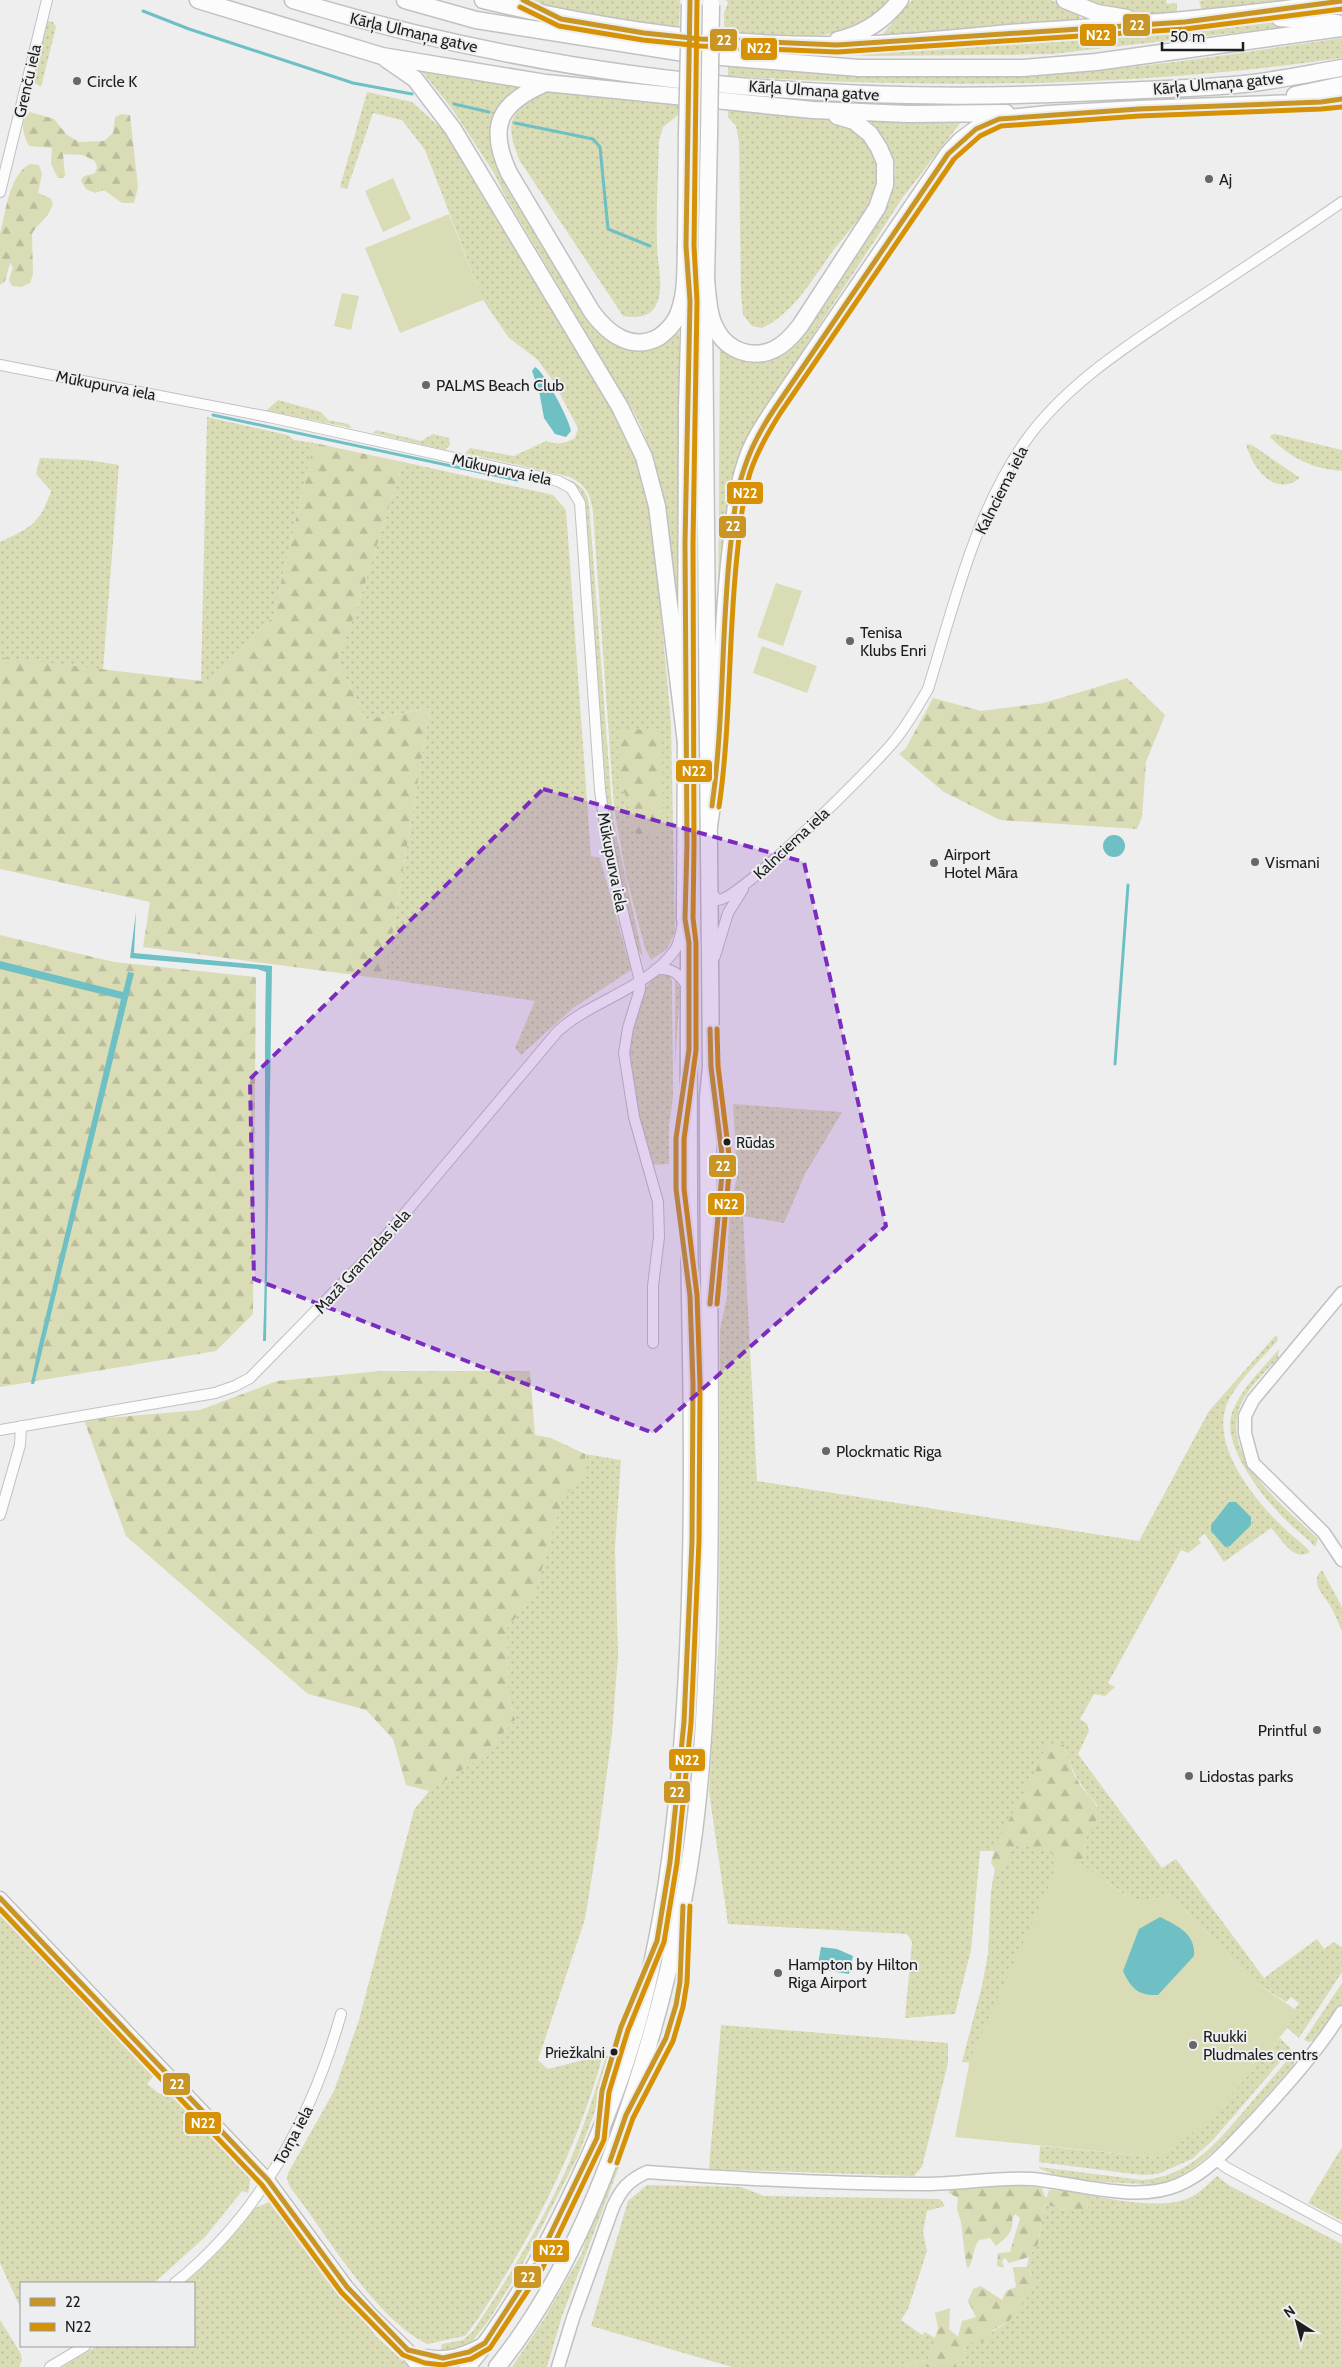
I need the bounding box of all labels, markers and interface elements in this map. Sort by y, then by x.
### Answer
street label: Kārļa Ulmaņa gatve [348,9,480,57]
line badge: 22 [1122,13,1151,37]
text: 22 [1130,16,1144,34]
scale bar [1162,20,1243,52]
line badge: N22 [1079,23,1117,47]
text: N22 [1086,26,1110,44]
line badge: 22 [709,28,738,52]
text: 50 m [1170,28,1205,46]
text: 22 [717,31,731,49]
line badge: N22 [740,37,778,61]
text: N22 [747,39,771,57]
street label: Grenču iela [10,42,45,120]
street label: Kārļa Ulmaņa gatve [1152,68,1284,100]
place label: Circle K [87,72,137,91]
marker: Circle K [71,75,83,87]
street label: Kārļa Ulmaņa gatve [748,76,880,106]
place label: Aj [1219,170,1232,189]
marker: Aj [1203,173,1215,185]
street label: Mūkupurva iela [54,366,158,405]
place label: PALMS Beach Club [436,376,564,395]
marker: PALMS Beach Club [420,379,432,391]
street label: Kalnciema iela [971,443,1032,538]
street label: Mūkupurva iela [450,450,554,489]
line badge: N22 [726,481,764,505]
text: N22 [733,484,757,502]
line badge: 22 [718,515,747,539]
text: 22 [726,517,740,535]
place label: Tenisa Klubs Enri [860,623,926,660]
marker: Tenisa Klubs Enri [844,635,856,647]
line badge: N22 [675,759,713,783]
text: N22 [682,762,706,780]
street label: Kalnciema iela [750,803,833,883]
street label: Mūkupurva iela [594,811,632,914]
place label: Airport Hotel Māra [944,845,1018,882]
place label: Vismani [1265,853,1320,872]
marker: Vismani [1249,856,1261,868]
marker: Airport Hotel Māra [928,857,940,869]
place label: Rūdas [736,1134,775,1152]
marker: Rūdas [722,1137,732,1147]
line badge: 22 [708,1154,737,1178]
text: 22 [716,1157,730,1175]
line badge: N22 [707,1192,745,1216]
text: N22 [714,1195,738,1213]
street label: Mazā Gramzdas iela [311,1205,414,1317]
place label: Plockmatic Riga [836,1442,942,1461]
marker: Plockmatic Riga [820,1445,832,1457]
place label: Printful [1258,1721,1307,1740]
marker: Printful [1311,1724,1323,1736]
line badge: N22 [668,1748,706,1772]
text: N22 [675,1751,699,1769]
place label: Lidostas parks [1199,1767,1294,1786]
marker: Lidostas parks [1183,1770,1195,1782]
line badge: 22 [663,1780,691,1804]
text: 22 [670,1783,684,1801]
place label: Hampton by Hilton Riga Airport [788,1955,918,1992]
marker: Hampton by Hilton Riga Airport [772,1967,784,1979]
place label: Ruukki Pludmales centrs [1203,2027,1319,2064]
marker: Ruukki Pludmales centrs [1187,2039,1199,2051]
place label: Priežkalni [545,2044,605,2062]
marker: Priežkalni [609,2047,619,2057]
line badge: 22 [162,2072,191,2096]
text: 22 [170,2075,184,2093]
street label: Torņa iela [270,2102,318,2169]
line badge: N22 [184,2111,222,2135]
text: N22 [191,2114,215,2132]
line badge: N22 [532,2239,570,2263]
text: N22 [539,2241,563,2259]
line badge: 22 [513,2265,542,2289]
text: 22 [521,2268,535,2286]
legend [20,2282,195,2347]
text: 22 [65,2293,81,2311]
north arrow [1272,2297,1322,2347]
text: N [1280,2301,1299,2322]
text: N22 [65,2318,91,2336]

